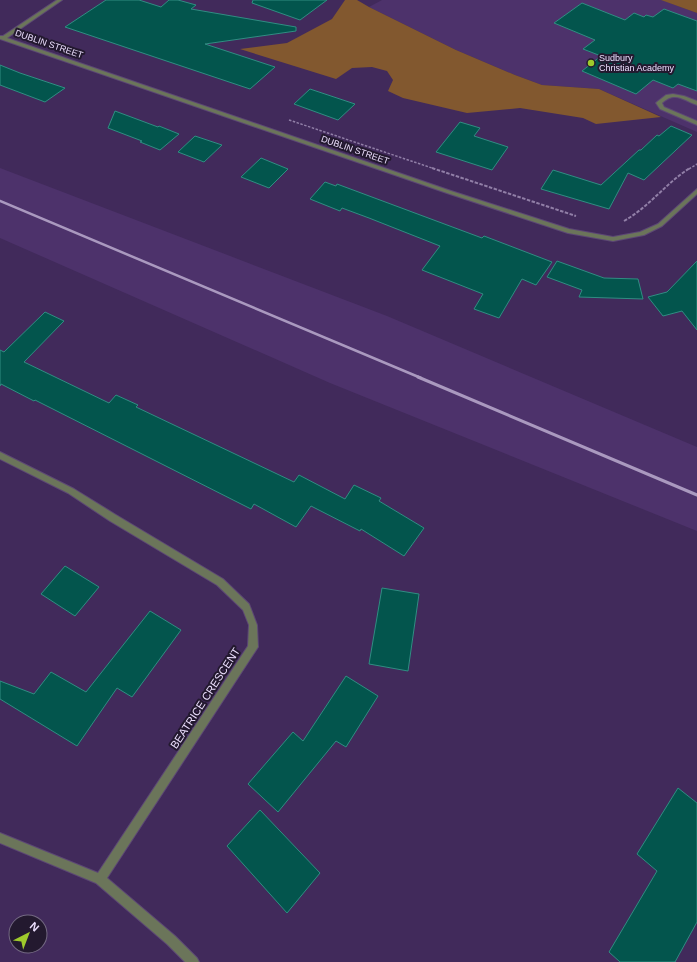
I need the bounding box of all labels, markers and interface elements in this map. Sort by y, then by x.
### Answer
street label: DUBLIN STREET [14,28,85,60]
place label: Sudbury Christian Academy [599,53,675,73]
marker: Sudbury Christian Academy [586,58,596,68]
street label: DUBLIN STREET [320,134,391,166]
street label: BEATRICE CRESCENT [168,645,242,751]
north arrow [8,914,48,954]
text: N [28,919,42,934]

